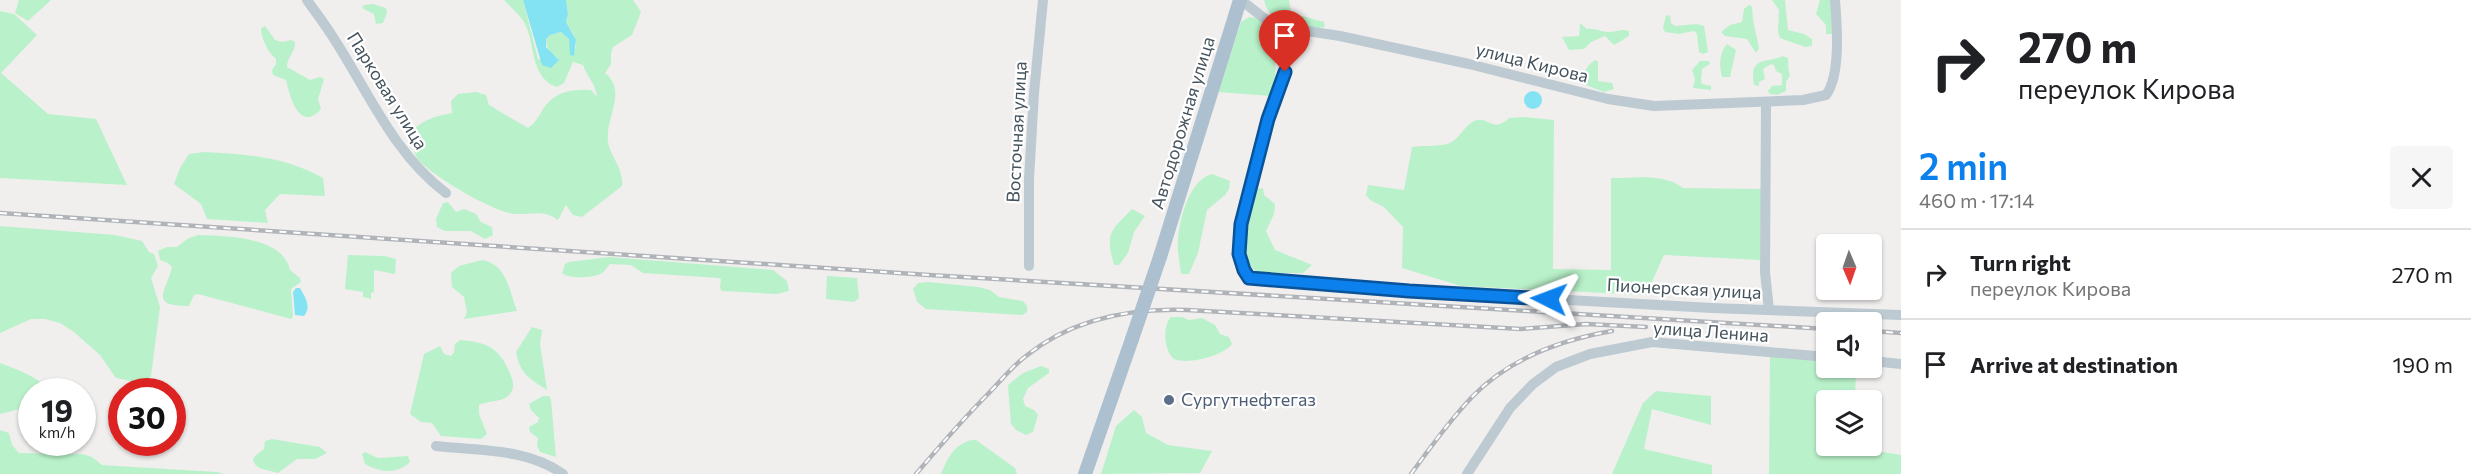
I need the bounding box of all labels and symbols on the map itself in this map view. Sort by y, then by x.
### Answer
pin [1259,10,1310,72]
street label: Парковая улица [343,28,433,153]
street label: Автодорожная улица [1145,34,1219,212]
street label: улица Кирова [1474,37,1591,87]
street label: Восточная улица [1001,61,1031,203]
north arrow [1816,234,1882,300]
position arrow [1517,267,1581,331]
street label: Пионерская улица [1606,273,1762,303]
street label: улица Ленина [1653,316,1770,346]
speed limit sign: 30 [108,378,186,456]
place label: Сургутнефтегаз [1181,388,1316,410]
marker: Сургутнефтегаз [1162,393,1176,407]

